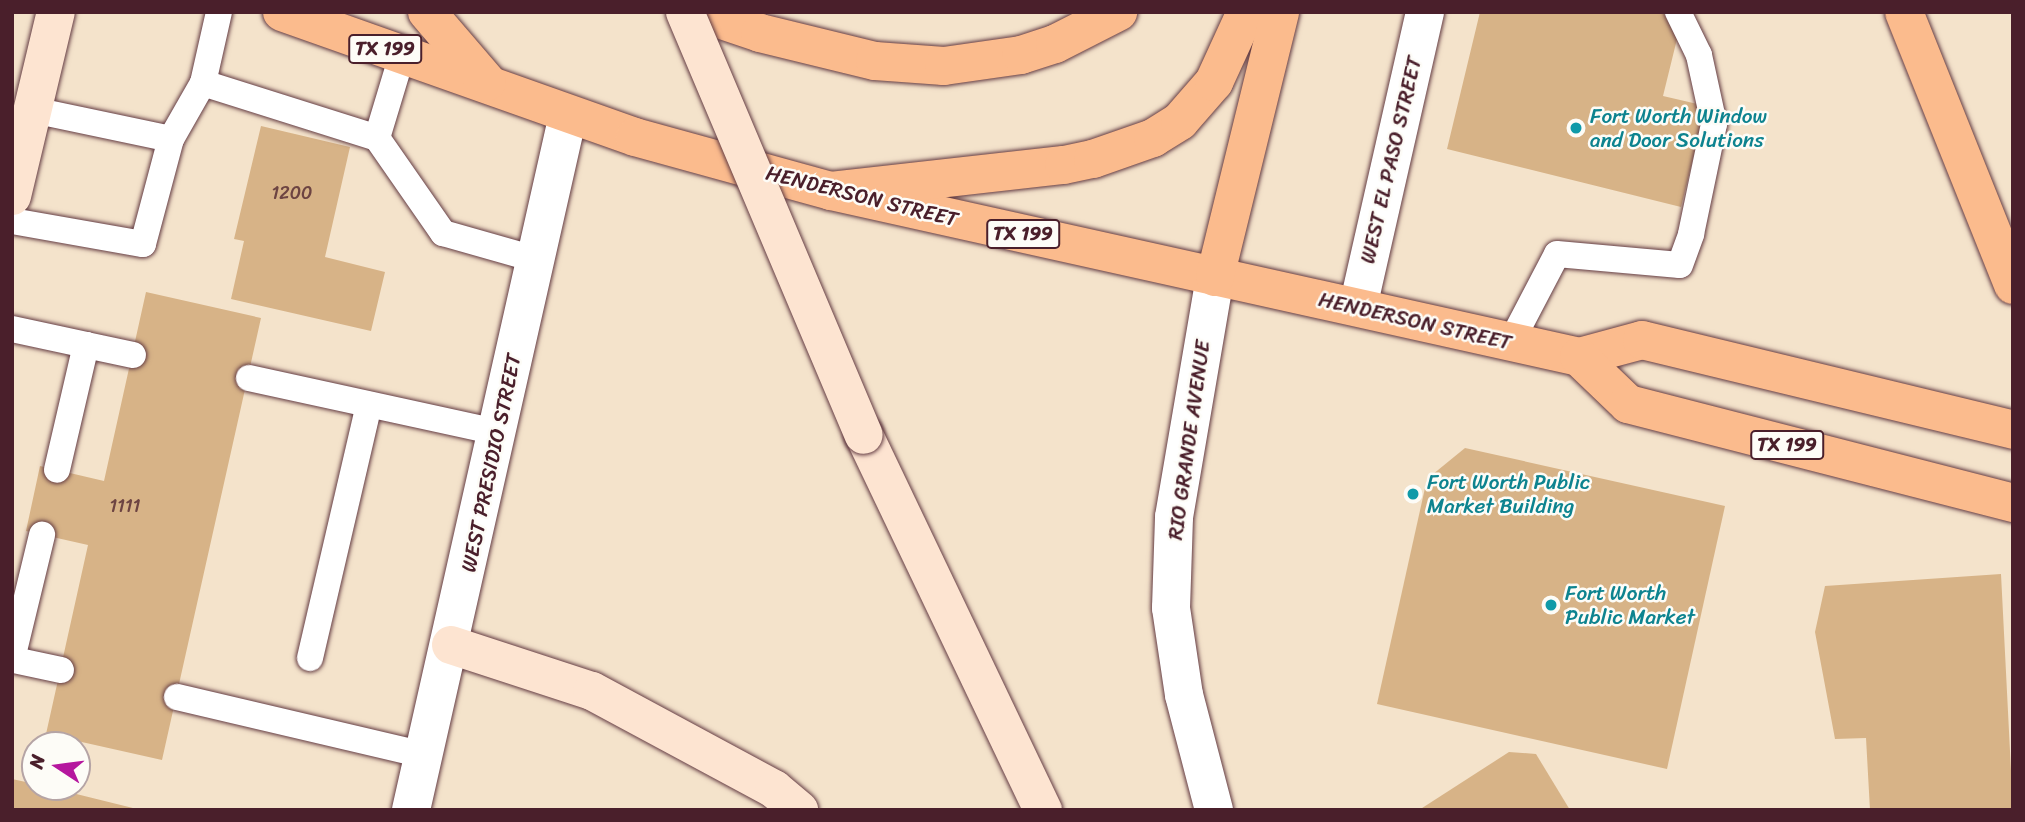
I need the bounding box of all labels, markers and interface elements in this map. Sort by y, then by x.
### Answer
road number: TX 199 [346,34,424,64]
street label: WEST EL PASO STREET [1355,54,1427,266]
place label: Fort Worth Window and Door Solutions [1590,103,1766,153]
marker: Fort Worth Window and Door Solutions [1568,120,1584,136]
street label: HENDERSON STREET [763,160,961,232]
house number: 1200 [272,182,312,204]
road number: TX 199 [984,218,1062,250]
street label: HENDERSON STREET [1316,287,1514,355]
street label: RIO GRANDE AVENUE [1162,338,1216,542]
street label: WEST PRESIDIO STREET [456,352,526,574]
road number: TX 199 [1748,430,1826,460]
place label: Fort Worth Public Market Building [1427,469,1591,519]
marker: Fort Worth Public Market Building [1405,486,1421,502]
house number: 1111 [110,495,140,517]
place label: Fort Worth Public Market [1565,580,1695,630]
marker: Fort Worth Public Market [1543,597,1559,613]
north arrow [21,731,91,801]
text: N [19,751,55,772]

